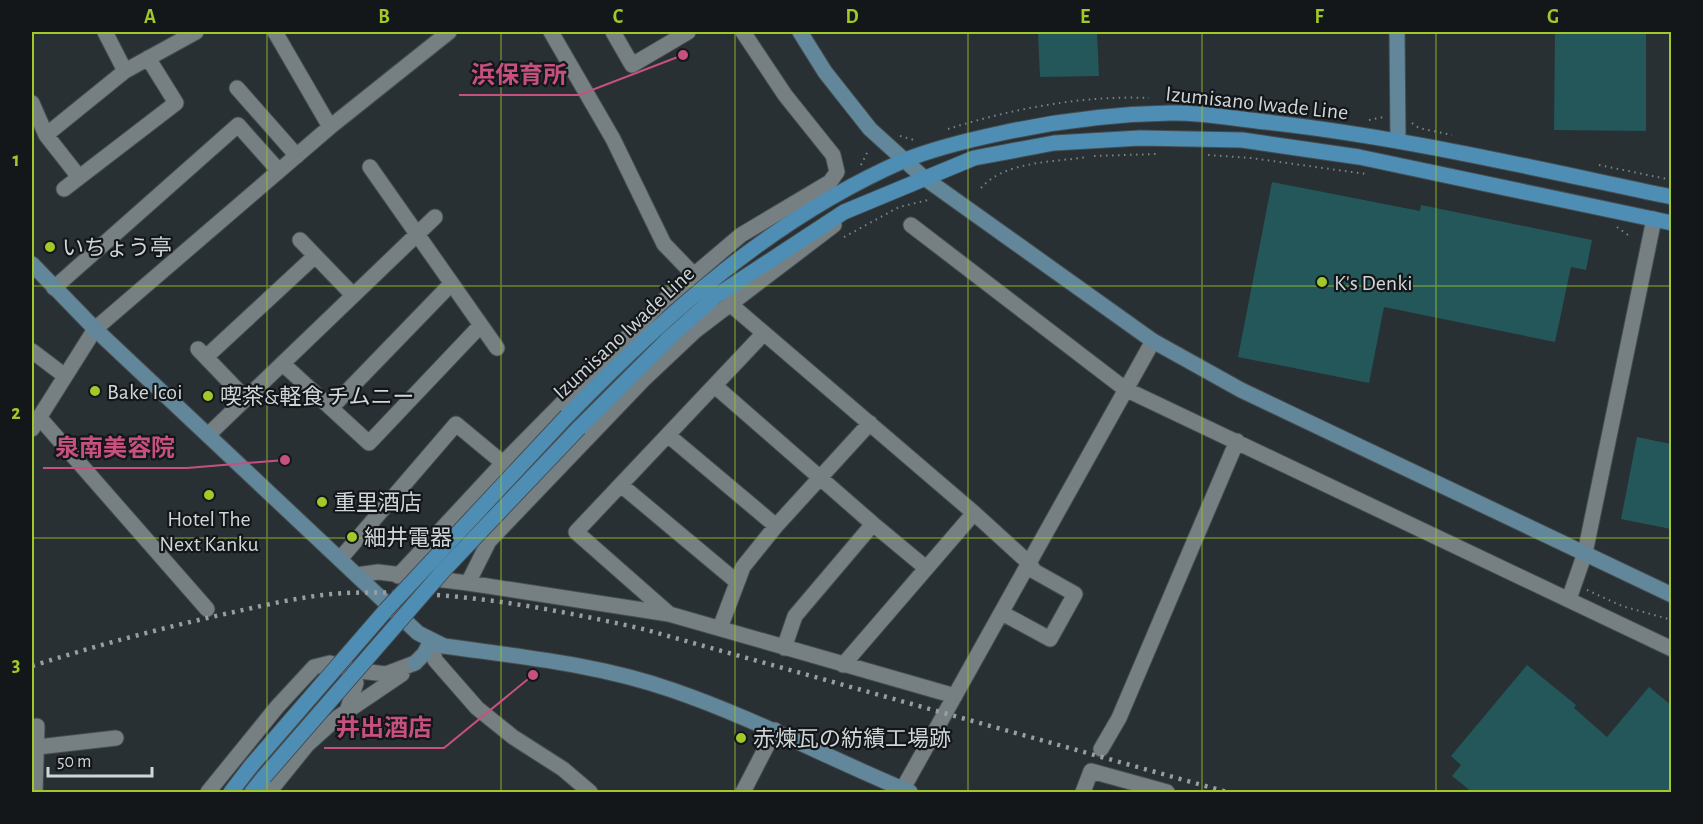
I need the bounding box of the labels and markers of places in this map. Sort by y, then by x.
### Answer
callout: 浜保育所 [459,53,579,95]
place label: いちょう亭 [62,236,172,259]
marker: いちょう亭 [43,240,57,254]
place label: K's Denki [1334,272,1413,294]
marker: K's Denki [1315,275,1329,289]
place label: Bake Icoi [107,381,182,403]
marker: Bake Icoi [88,384,102,398]
place label: 喫茶&軽食 チムニー [220,385,414,408]
marker: 喫茶&軽食 チムニー [201,389,215,403]
callout: 泉南美容院 [43,426,187,468]
marker: Hotel The Next Kanku [202,488,216,502]
place label: 重里酒店 [334,491,422,514]
marker: 重里酒店 [315,495,329,509]
place label: Hotel The Next Kanku [159,508,259,555]
place label: 細井電器 [364,526,452,549]
marker: 細井電器 [345,530,359,544]
callout: 井出酒店 [324,706,444,748]
place label: 赤煉瓦の紡績工場跡 [753,727,951,750]
marker: 赤煉瓦の紡績工場跡 [734,731,748,745]

